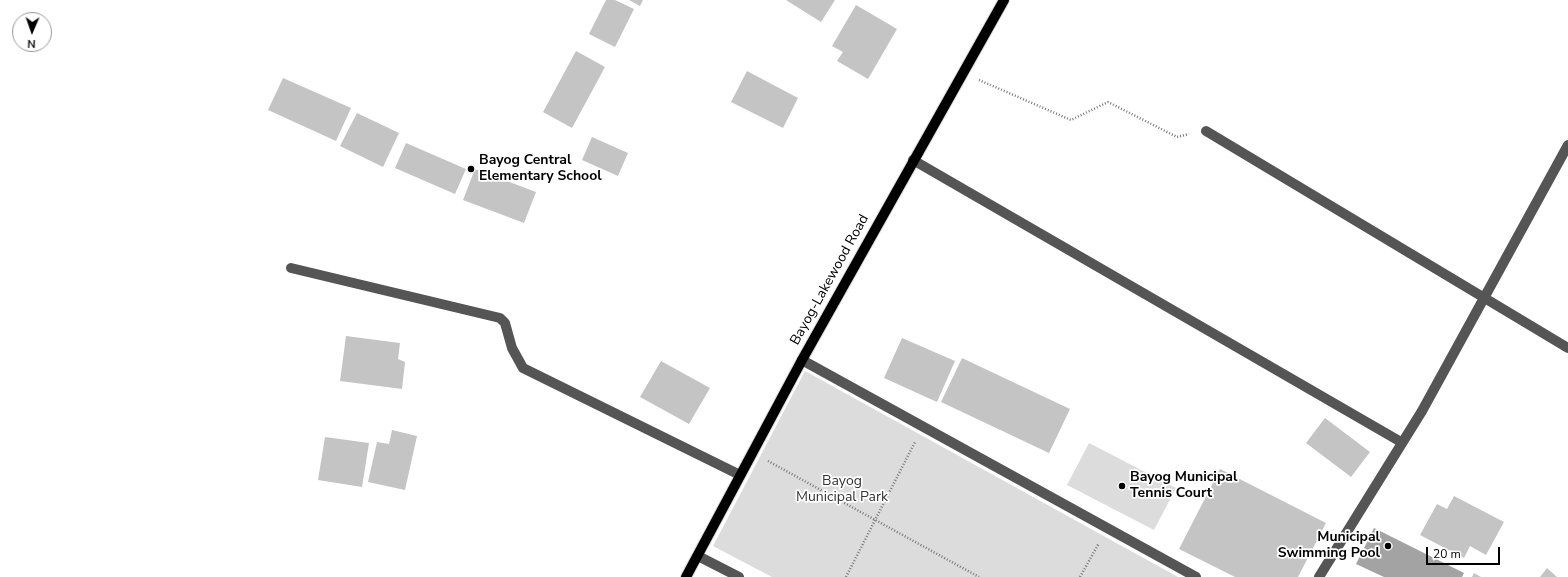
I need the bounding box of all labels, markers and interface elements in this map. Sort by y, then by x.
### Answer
north arrow [12,12,52,52]
text: N [27,36,36,51]
place label: Bayog Central Elementary School [479,153,602,186]
marker: Bayog Central Elementary School [466,164,476,174]
street label: Bayog-Lakewood Road [787,212,873,348]
place label: Bayog Municipal Tennis Court [1130,470,1237,502]
park label: Bayog Municipal Park [796,474,888,506]
marker: Bayog Municipal Tennis Court [1117,481,1127,491]
place label: Municipal Swimming Pool [1278,530,1380,562]
scale bar [1428,539,1502,565]
marker: Municipal Swimming Pool [1383,541,1393,551]
text: 20 m [1433,546,1461,562]

